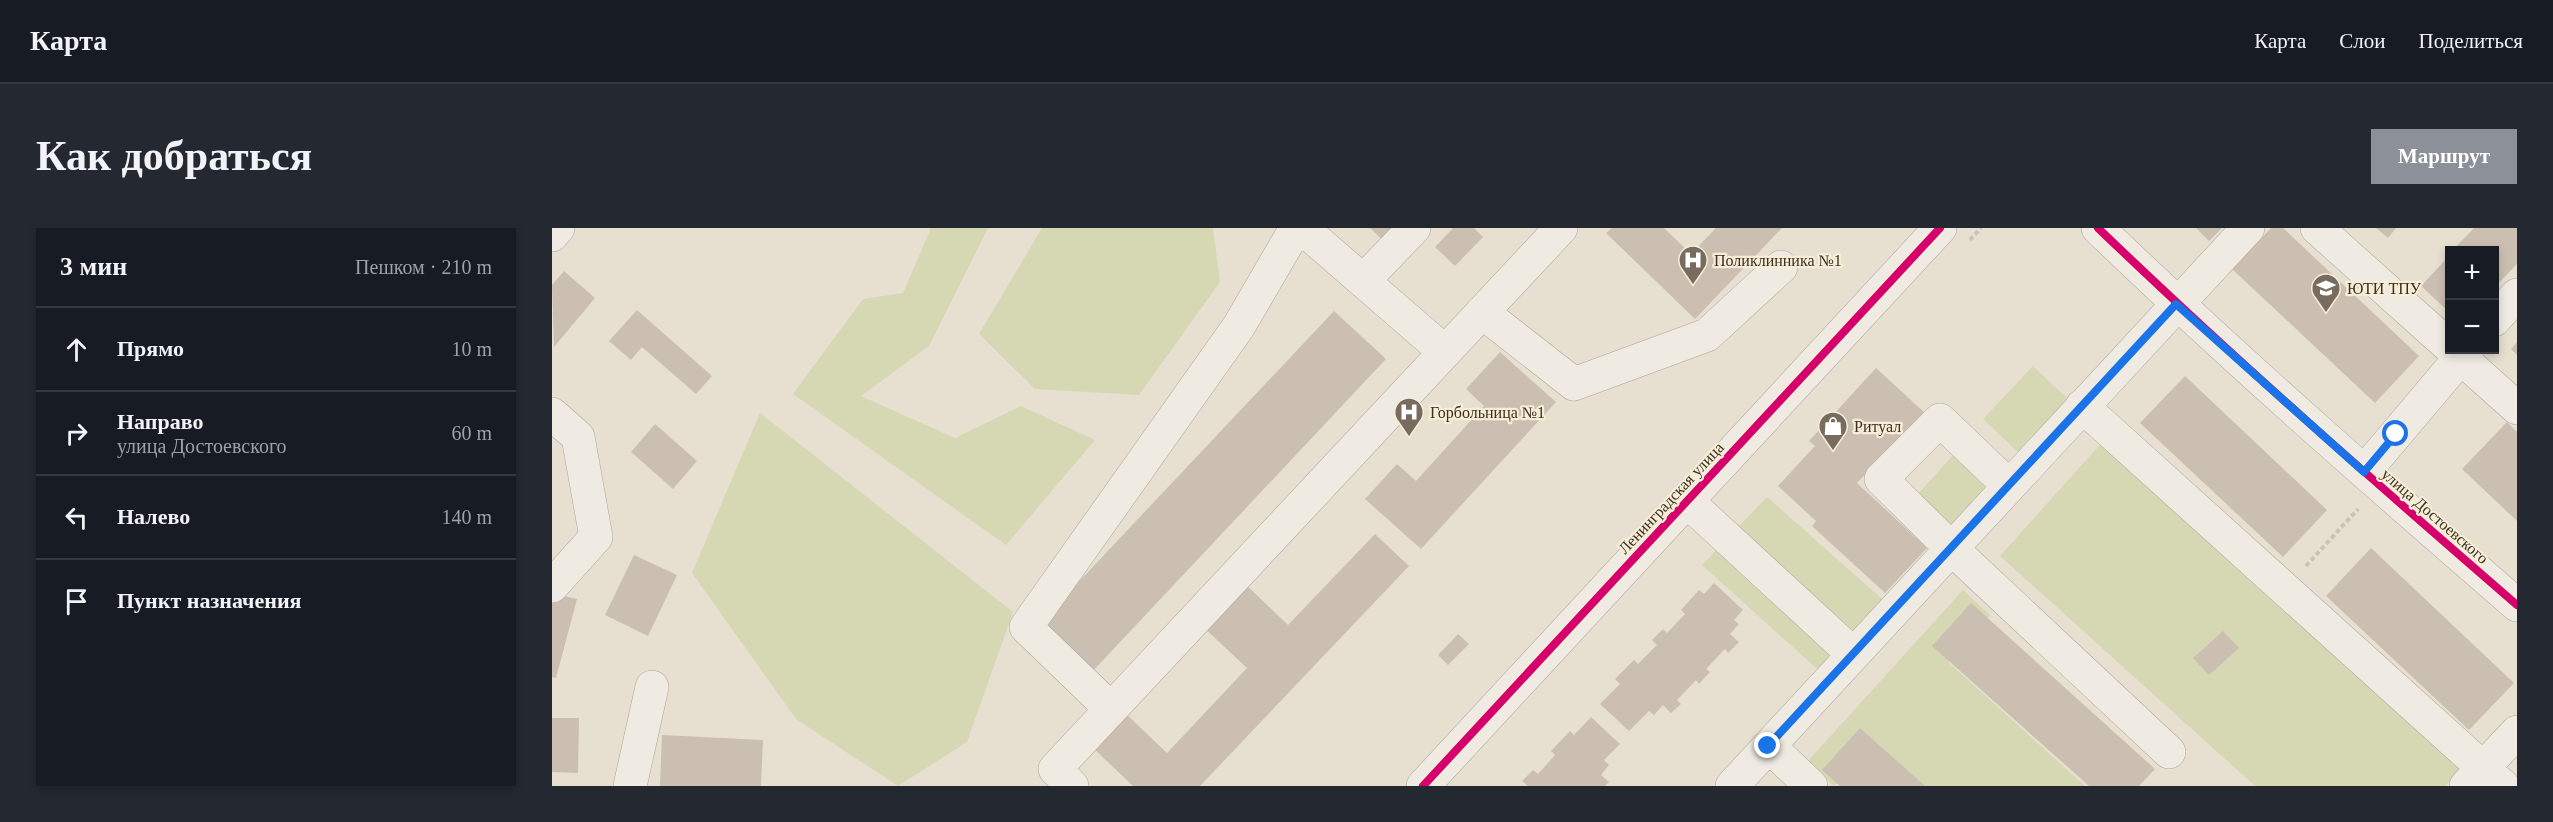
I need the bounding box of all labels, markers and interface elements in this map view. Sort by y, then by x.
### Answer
text: Карта [30,25,107,56]
text: Карта [2254,29,2306,53]
text: Слои [2339,29,2385,53]
text: Поделиться [2418,29,2523,53]
button: Маршрут [2371,129,2517,184]
text: Как добраться [36,133,312,179]
hospital icon: Поликлинника №1 [1677,244,1709,286]
map controls [2445,246,2499,354]
button: + [2445,246,2499,300]
text: 3 мин [60,252,127,281]
place label: Поликлинника №1 [1714,252,1842,269]
text: Пешком · 210 m [355,256,492,278]
school or university icon: ЮТИ ТПУ [2310,272,2342,314]
place label: ЮТИ ТПУ [2347,280,2422,297]
button: − [2445,300,2499,354]
icon: ahead [60,333,93,366]
text: Прямо [117,336,184,361]
text: 10 m [451,338,492,360]
hospital icon: Горбольница №1 [1393,396,1425,438]
place label: Горбольница №1 [1430,404,1545,422]
text: Направо [117,409,203,434]
shop icon: Ритуал [1817,410,1849,452]
icon: right [60,417,93,450]
place label: Ритуал [1854,418,1901,436]
route start [2382,420,2408,446]
text: 60 m [451,422,492,444]
text: улица Достоевского [117,435,287,457]
street label: Ленинградская улица [1615,439,1728,558]
street label: улица Достоевского [2378,465,2492,568]
icon: left [60,501,93,534]
text: Налево [117,504,190,529]
text: 140 m [441,506,492,528]
icon: arrive [60,585,93,618]
text: Пункт назначения [117,588,302,613]
route end [1754,732,1780,758]

